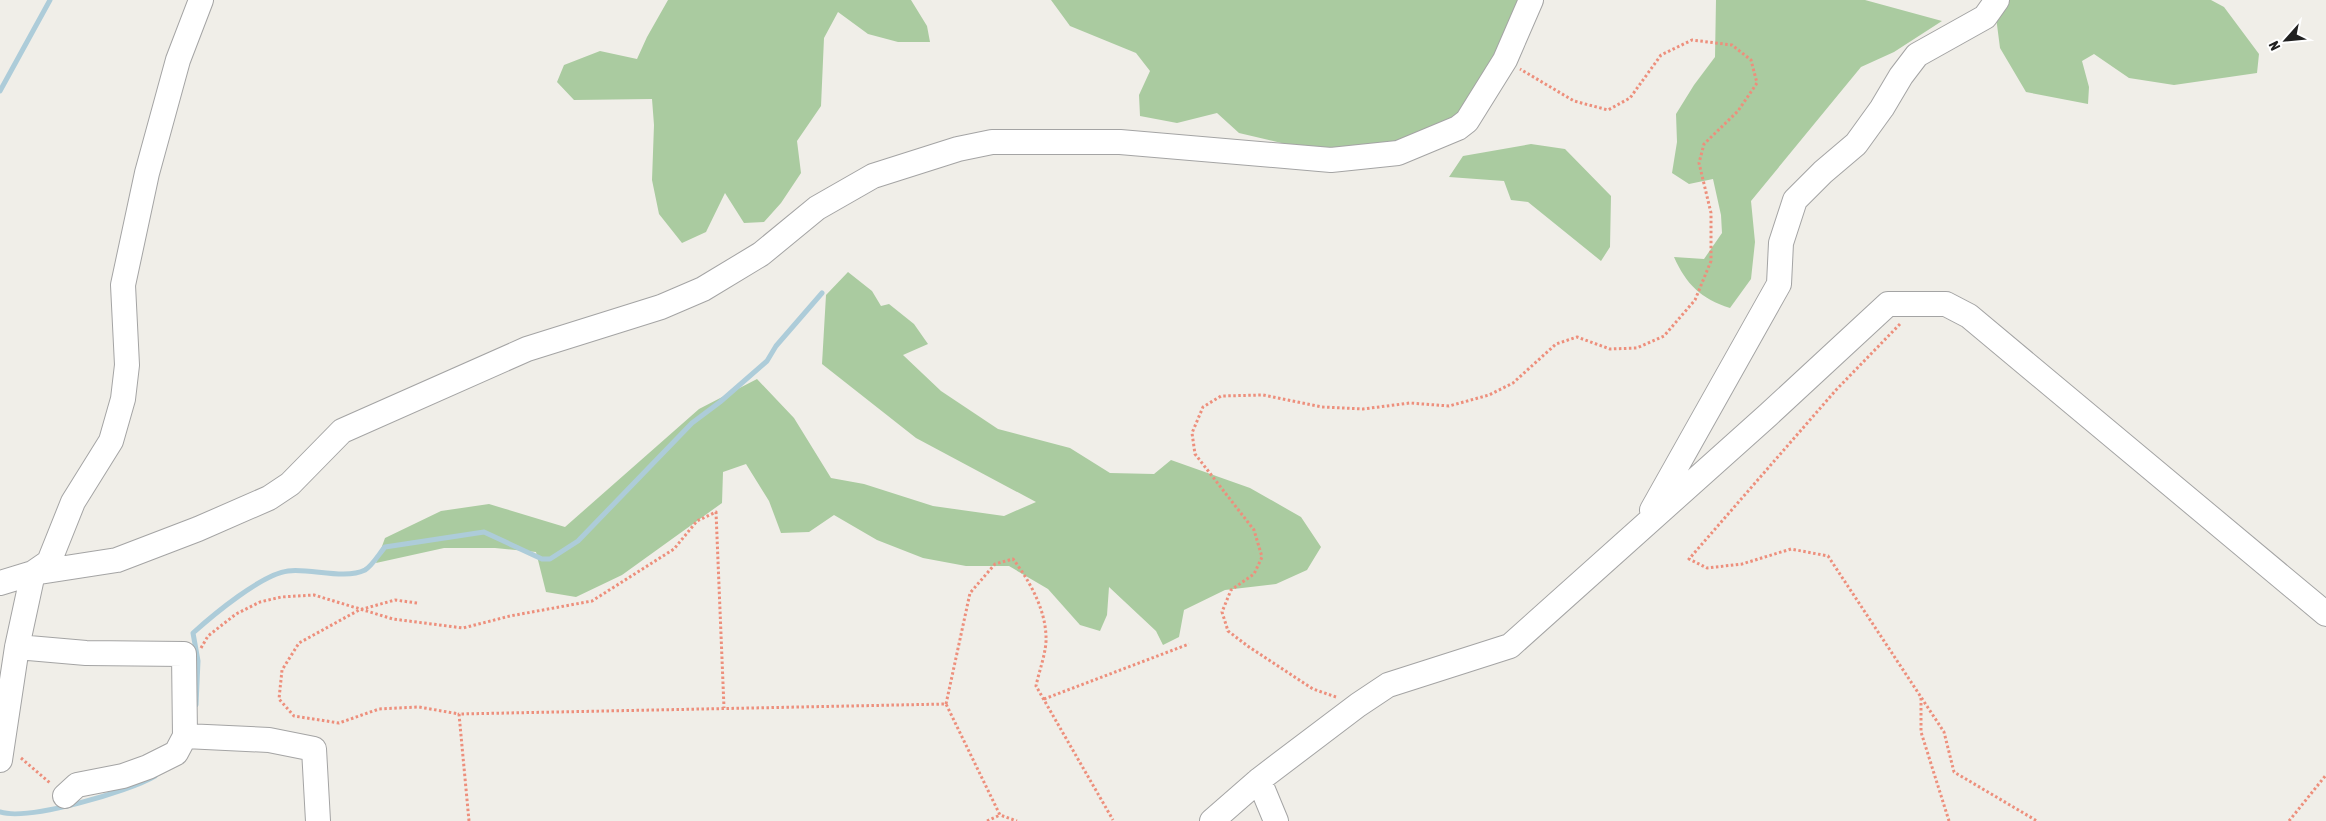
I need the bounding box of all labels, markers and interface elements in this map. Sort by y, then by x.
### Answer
north arrow [2261,15,2311,65]
text: N [2265,39,2283,53]

